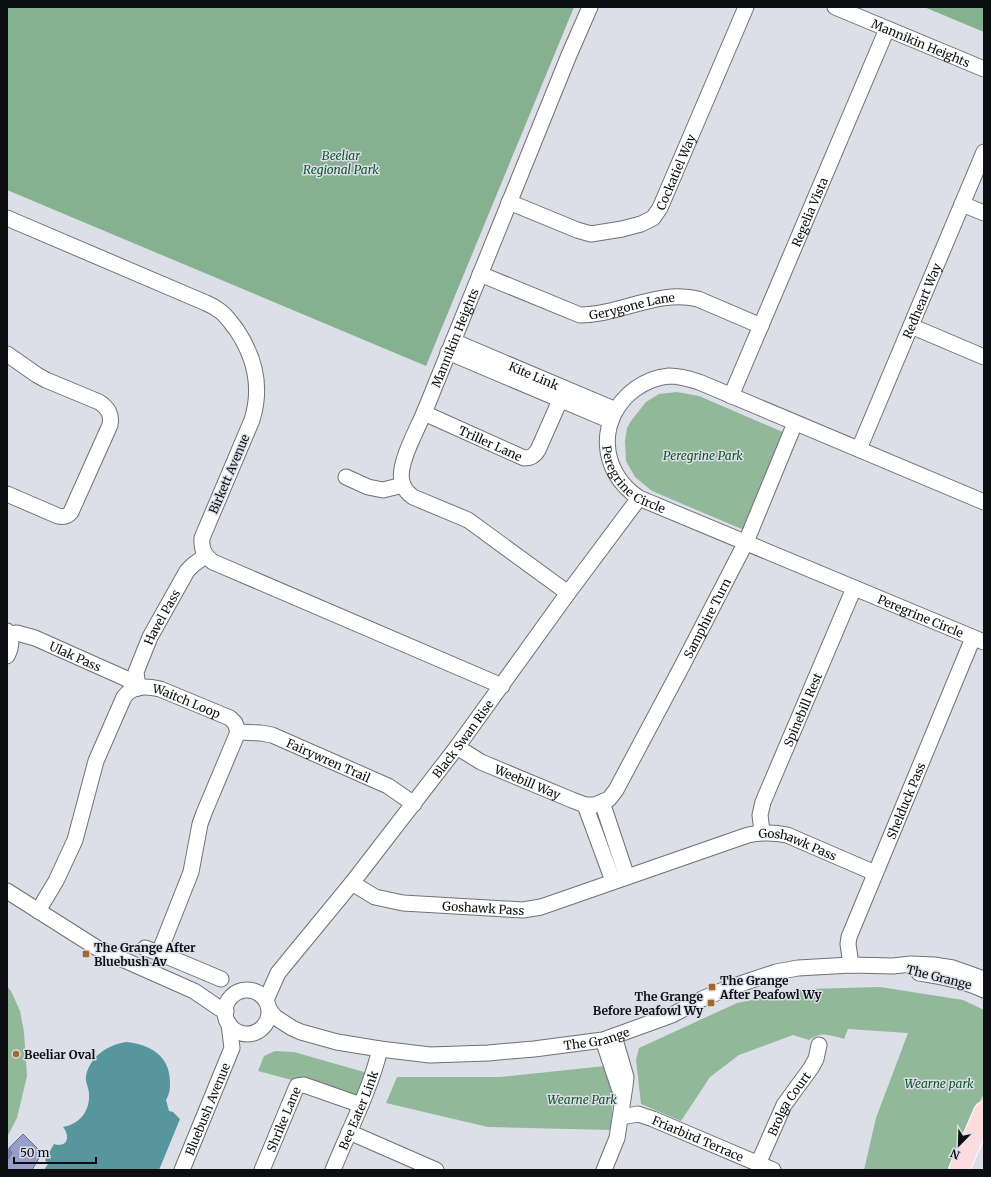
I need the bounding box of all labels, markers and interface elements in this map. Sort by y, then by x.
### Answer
street label: Mannikin Heights [869,16,973,70]
street label: Cockatiel Way [653,132,698,212]
park label: Beeliar Regional Park [303,148,379,177]
street label: Regelia Vista [788,175,831,249]
street label: Redheart Way [899,261,944,340]
street label: Mannikin Heights [428,286,481,389]
street label: Gerygone Lane [588,289,675,322]
street label: Kite Link [507,358,562,393]
street label: Triller Lane [456,422,525,464]
street label: Birkett Avenue [205,432,253,516]
street label: Peregrine Circle [600,445,668,516]
park label: Peregrine Park [663,448,743,463]
street label: Samphire Turn [680,575,734,661]
street label: Havel Pass [140,586,183,647]
street label: Peregrine Circle [875,591,966,640]
street label: Ulak Pass [47,638,104,674]
street label: Spinebill Rest [780,670,825,749]
street label: Waitch Loop [150,680,223,721]
street label: Black Swan Rise [429,697,496,781]
street label: Fairywren Trail [284,735,373,785]
street label: Shelduck Pass [883,760,928,841]
street label: Weebill Way [492,761,563,802]
street label: Goshawk Pass [758,825,839,863]
street label: Goshawk Pass [442,898,525,918]
place label: The Grange After Bluebush Av [94,940,196,969]
marker: The Grange After Bluebush Av [81,949,91,959]
street label: The Grange [905,962,973,992]
place label: The Grange After Peafowl Wy [719,973,822,1002]
marker: The Grange After Peafowl Wy [707,982,717,992]
place label: The Grange Before Peafowl Wy [593,989,704,1018]
marker: The Grange Before Peafowl Wy [706,998,716,1008]
street label: The Grange [563,1024,631,1053]
place label: Beeliar Oval [24,1047,95,1062]
marker: Beeliar Oval [11,1049,21,1059]
street label: Bluebush Avenue [181,1060,233,1157]
street label: Bee Eater Link [335,1068,381,1152]
street label: Brolga Court [764,1068,814,1138]
park label: Wearne park [904,1076,974,1091]
street label: Shrike Lane [263,1084,303,1154]
park label: Wearne Park [547,1092,617,1107]
street label: Friarbird Terrace [650,1112,746,1164]
north arrow [939,1125,979,1165]
scale bar [14,1139,96,1165]
text: 50 m [20,1145,49,1160]
text: N [948,1146,962,1162]

